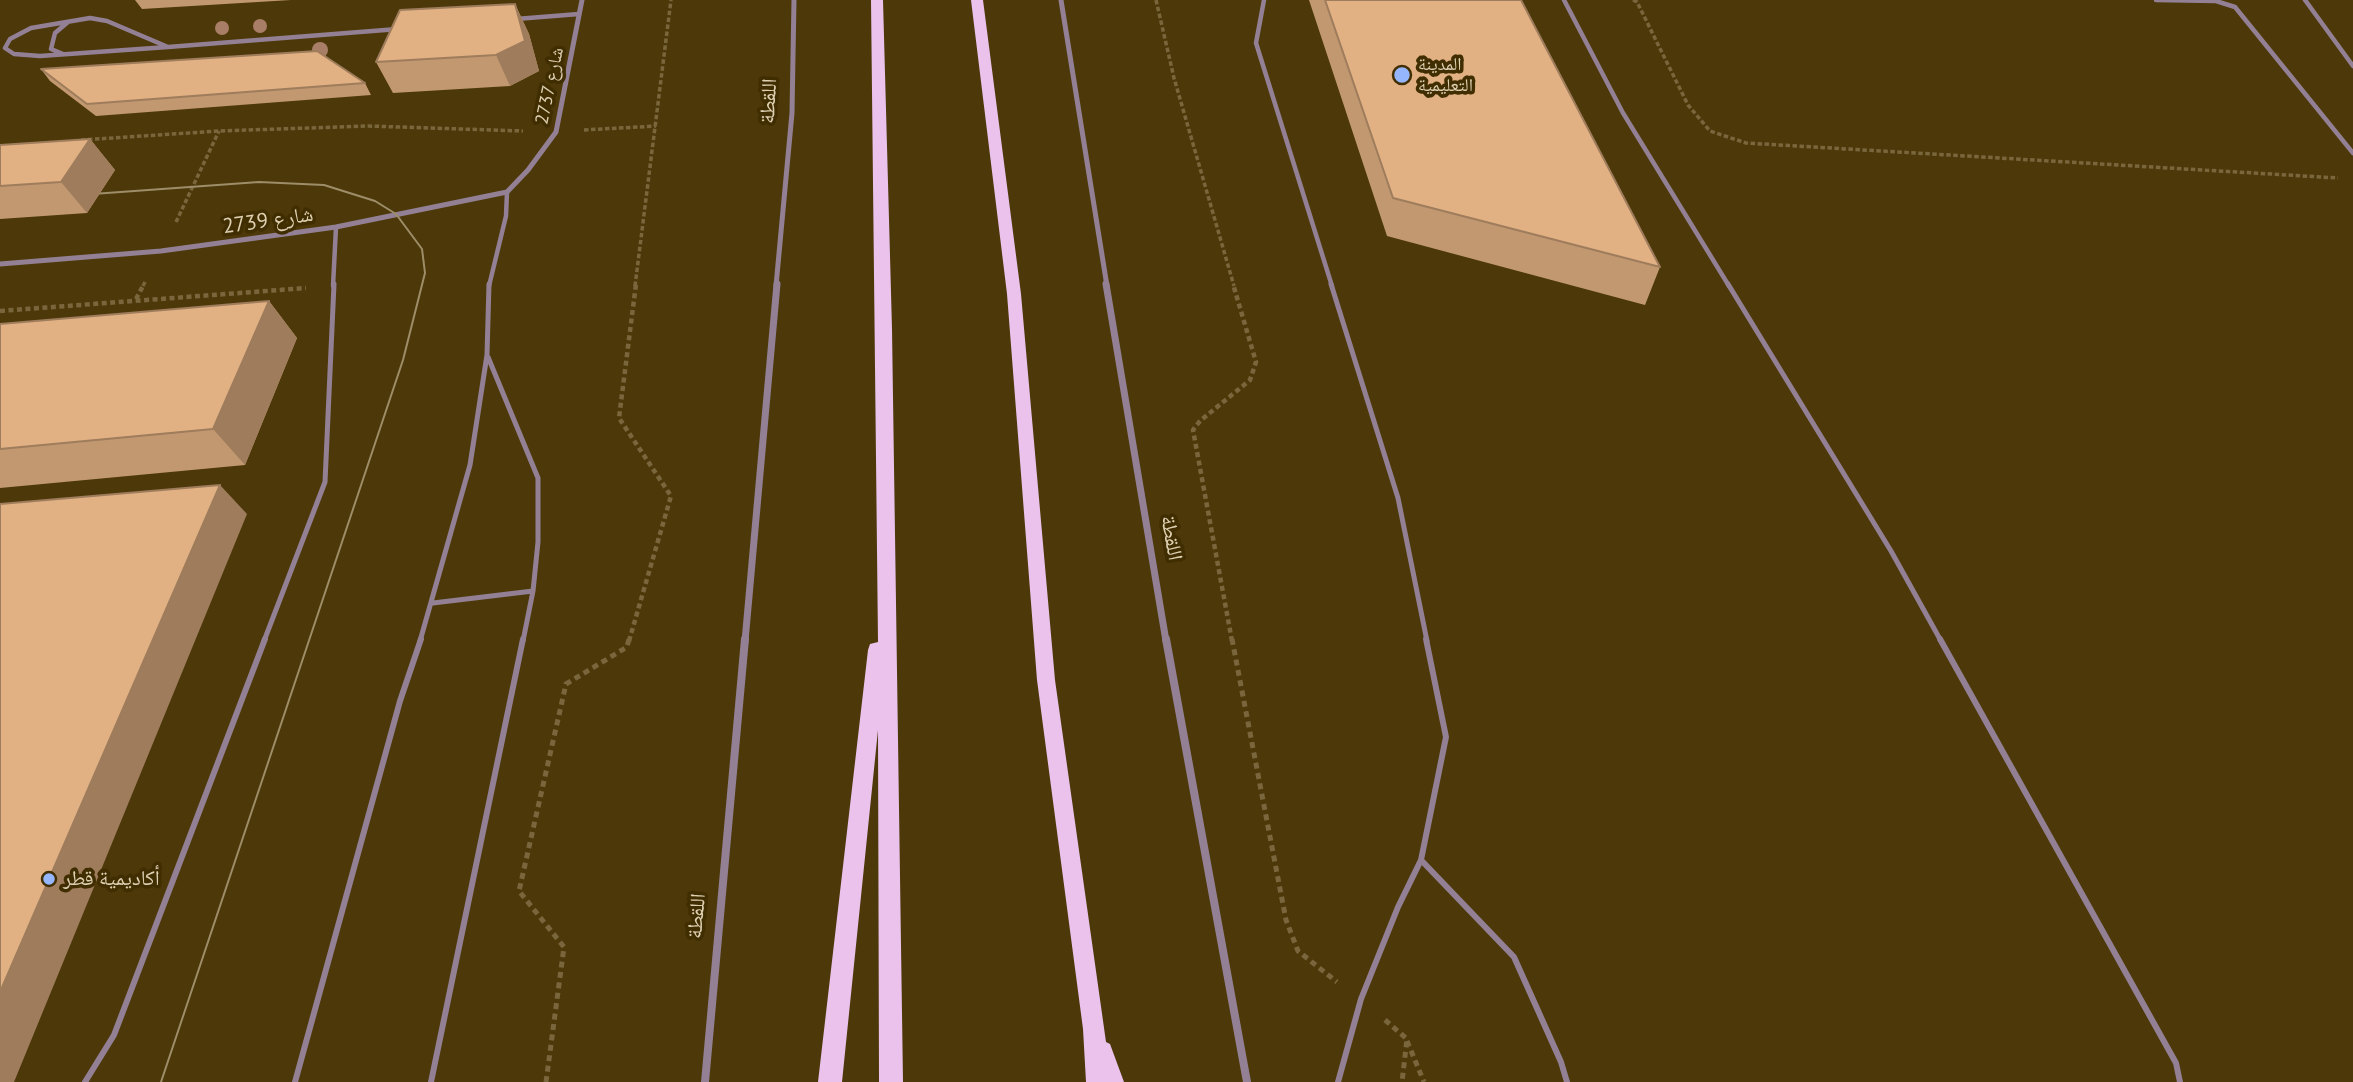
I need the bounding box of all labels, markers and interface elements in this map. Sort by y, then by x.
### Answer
street label: شارع 2737 [531,45,569,127]
place label: المدينة التعليمية [1418,54,1473,96]
marker: المدينة التعليمية [1392,65,1412,85]
street label: اللقطة [755,78,783,124]
street label: شارع 2739 [221,202,315,240]
street label: اللقطة [1155,513,1187,563]
place label: أكاديمية قطر [63,866,160,892]
marker: أكاديمية قطر [41,871,57,887]
street label: اللقطة [682,892,712,940]

